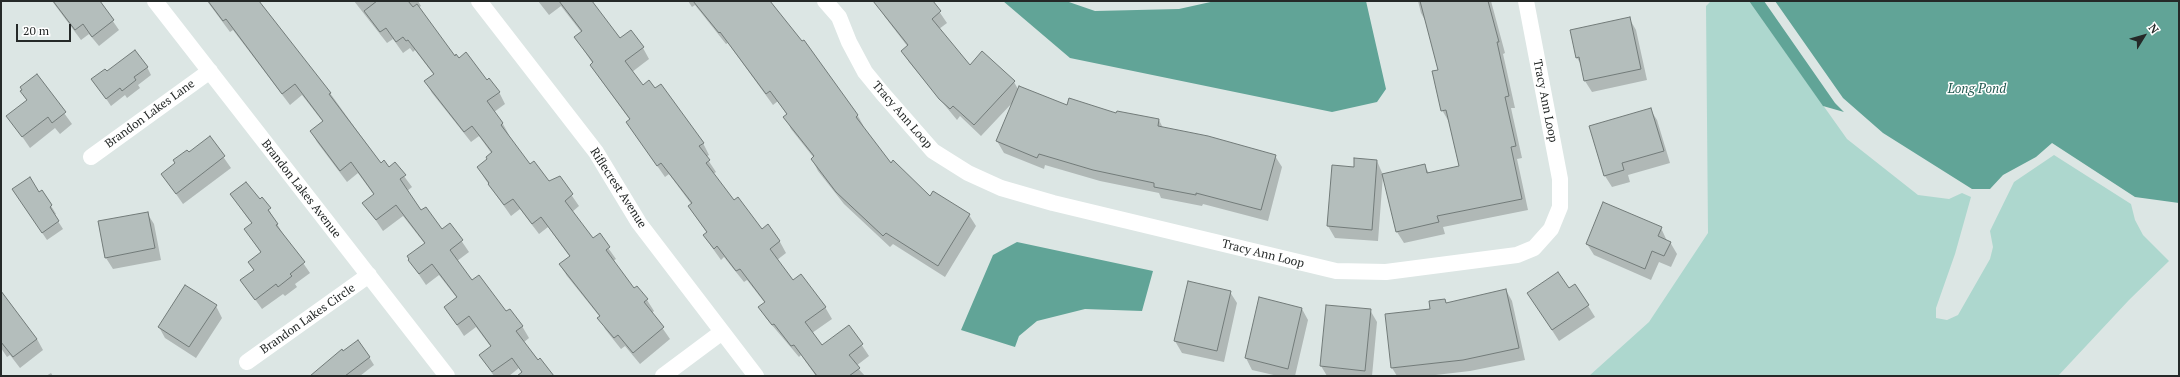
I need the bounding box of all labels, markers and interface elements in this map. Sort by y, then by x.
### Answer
scale bar [18,16,73,42]
north arrow [2124,16,2164,56]
text: N [2145,21,2162,36]
text: 20 m [23,23,49,38]
street label: Tracy Ann Loop [1530,58,1560,144]
street label: Brandon Lakes Lane [102,77,198,151]
street label: Tracy Ann Loop [869,78,935,152]
water label: Long Pond [1948,81,2006,97]
street label: Brandon Lakes Avenue [258,137,344,241]
street label: Riflecrest Avenue [587,145,649,231]
street label: Tracy Ann Loop [1220,237,1306,271]
street label: Brandon Lakes Circle [258,281,358,357]

